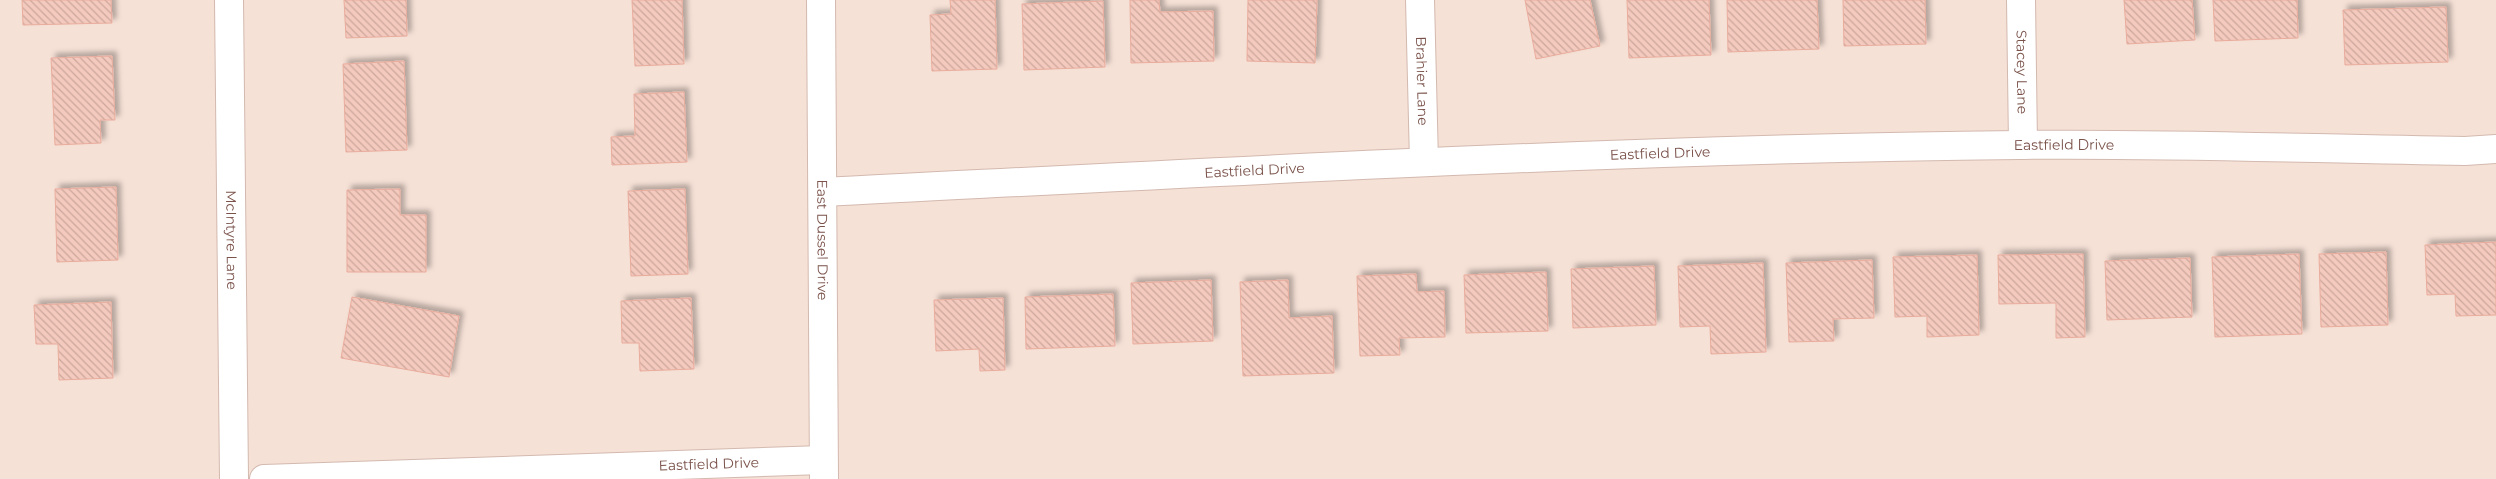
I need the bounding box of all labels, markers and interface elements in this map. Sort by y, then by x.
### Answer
street label: Stacey Lane [2012,30,2032,114]
street label: Brahier Lane [1412,36,1432,126]
street label: Eastfield Drive [2014,136,2114,154]
street label: Eastfield Drive [1610,143,1711,164]
street label: Eastfield Drive [1204,159,1305,182]
street label: East Dussel Drive [813,179,832,301]
street label: McIntyre Lane [222,190,241,290]
street label: Eastfield Drive [658,453,759,475]

